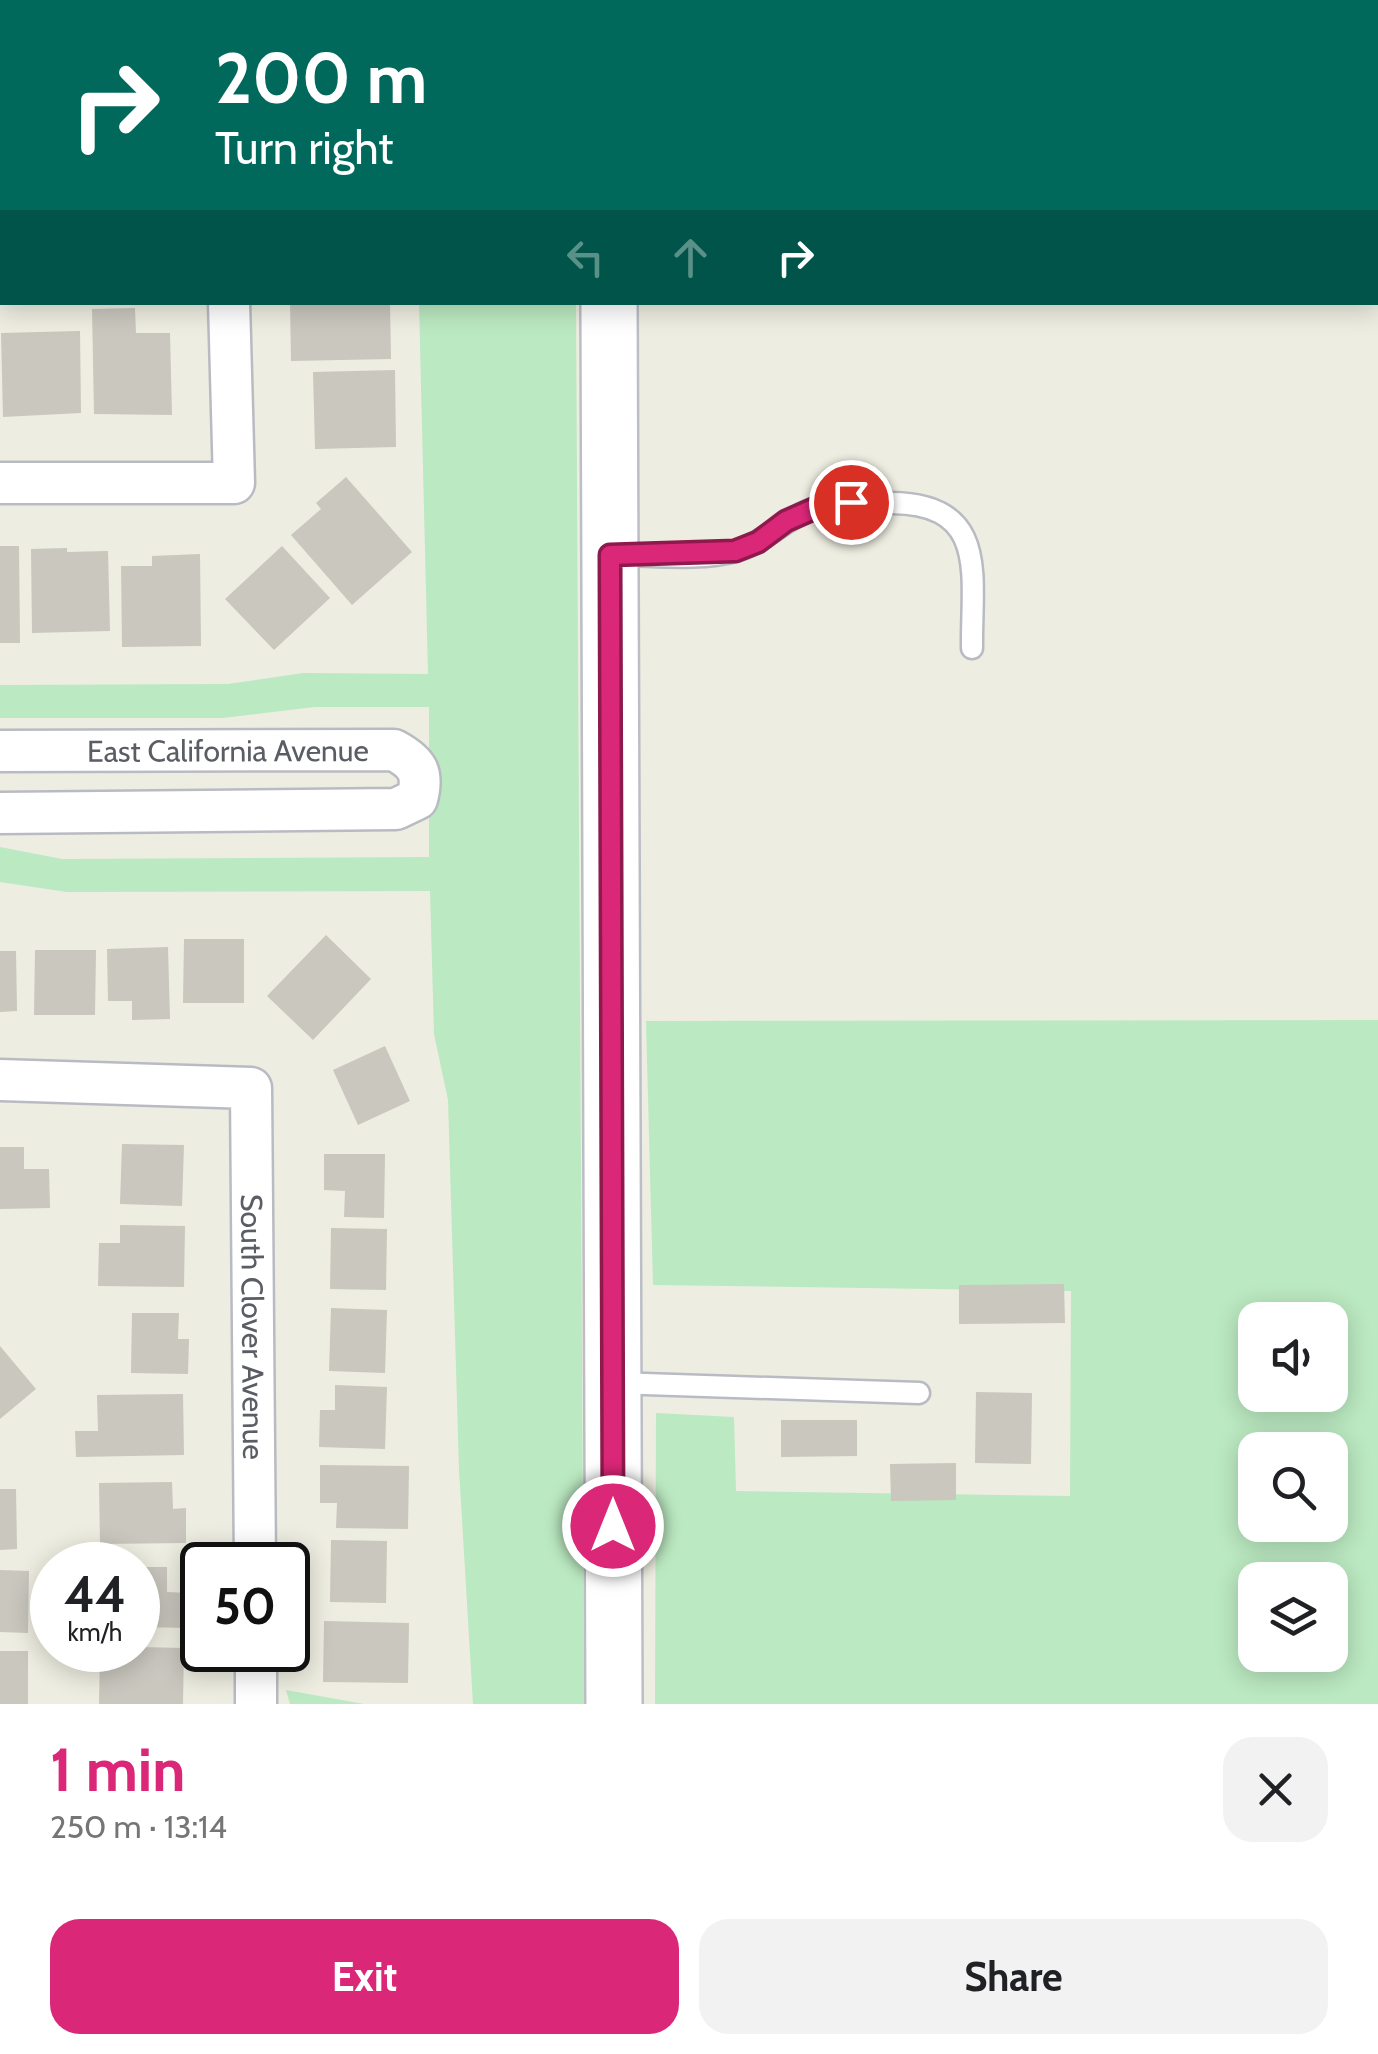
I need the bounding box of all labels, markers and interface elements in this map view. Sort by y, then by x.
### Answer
text: 200 m [215,35,427,121]
icon: right [50,40,180,170]
text: Turn right [215,121,394,175]
icon: left [558,230,613,285]
icon: ahead [663,230,718,285]
icon: right [768,230,823,285]
pin [809,460,894,545]
icon: arrive [824,475,879,530]
street label: East California Avenue [87,732,369,769]
street label: South Clover Avenue [233,1194,273,1460]
map controls [1238,1302,1348,1672]
button: sound [1238,1302,1348,1412]
button: search [1238,1432,1348,1542]
position arrow [561,1474,665,1578]
speed limit sign: 50 [180,1542,310,1672]
button: layers [1238,1562,1348,1672]
text: 44 [64,1564,126,1625]
text: km/h [68,1617,122,1647]
text: 1 min [50,1733,185,1806]
button: close [1223,1737,1328,1842]
text: 250 m · 13:14 [50,1807,227,1846]
button: Exit [50,1919,679,2034]
button: Share [699,1919,1328,2034]

